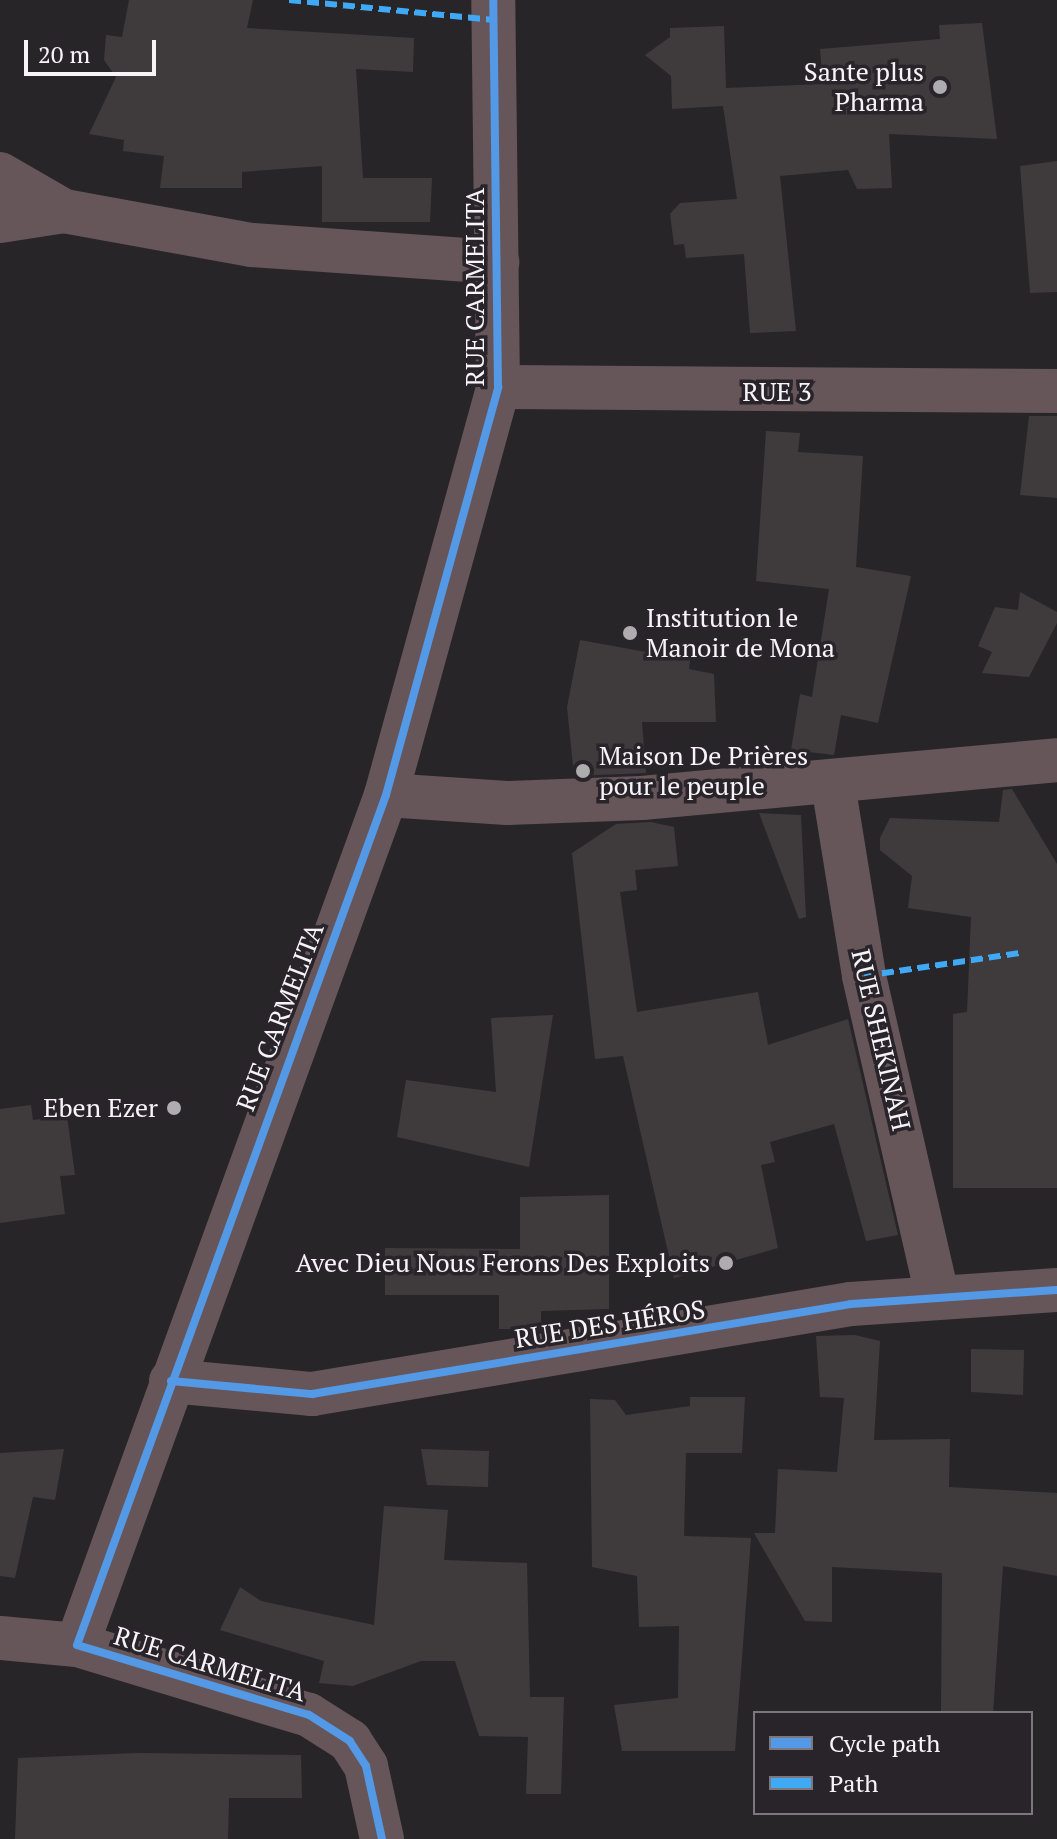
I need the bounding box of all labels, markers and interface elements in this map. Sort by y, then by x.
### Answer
scale bar [28,24,160,74]
text: 20 m [38,38,90,70]
place label: Sante plus Pharma [804,56,924,118]
marker: Sante plus Pharma [931,78,949,96]
street label: RUE CARMELITA [459,188,491,386]
street label: RUE 3 [742,376,812,408]
place label: Institution le Manoir de Mona [646,602,835,664]
marker: Institution le Manoir de Mona [621,624,639,642]
place label: Maison De Prières pour le peuple [599,740,808,802]
marker: Maison De Prières pour le peuple [574,762,592,780]
street label: RUE CARMELITA [230,919,330,1115]
street label: RUE SHEKINAH [845,946,917,1134]
place label: Eben Ezer [43,1092,158,1124]
marker: Eben Ezer [165,1099,183,1117]
place label: Avec Dieu Nous Ferons Des Exploits [295,1247,710,1279]
marker: Avec Dieu Nous Ferons Des Exploits [717,1254,735,1272]
street label: RUE DES HÉROS [513,1294,707,1354]
street label: RUE CARMELITA [110,1620,310,1708]
legend [753,1711,1033,1815]
text: Cycle path [829,1727,940,1759]
text: Path [829,1767,878,1799]

